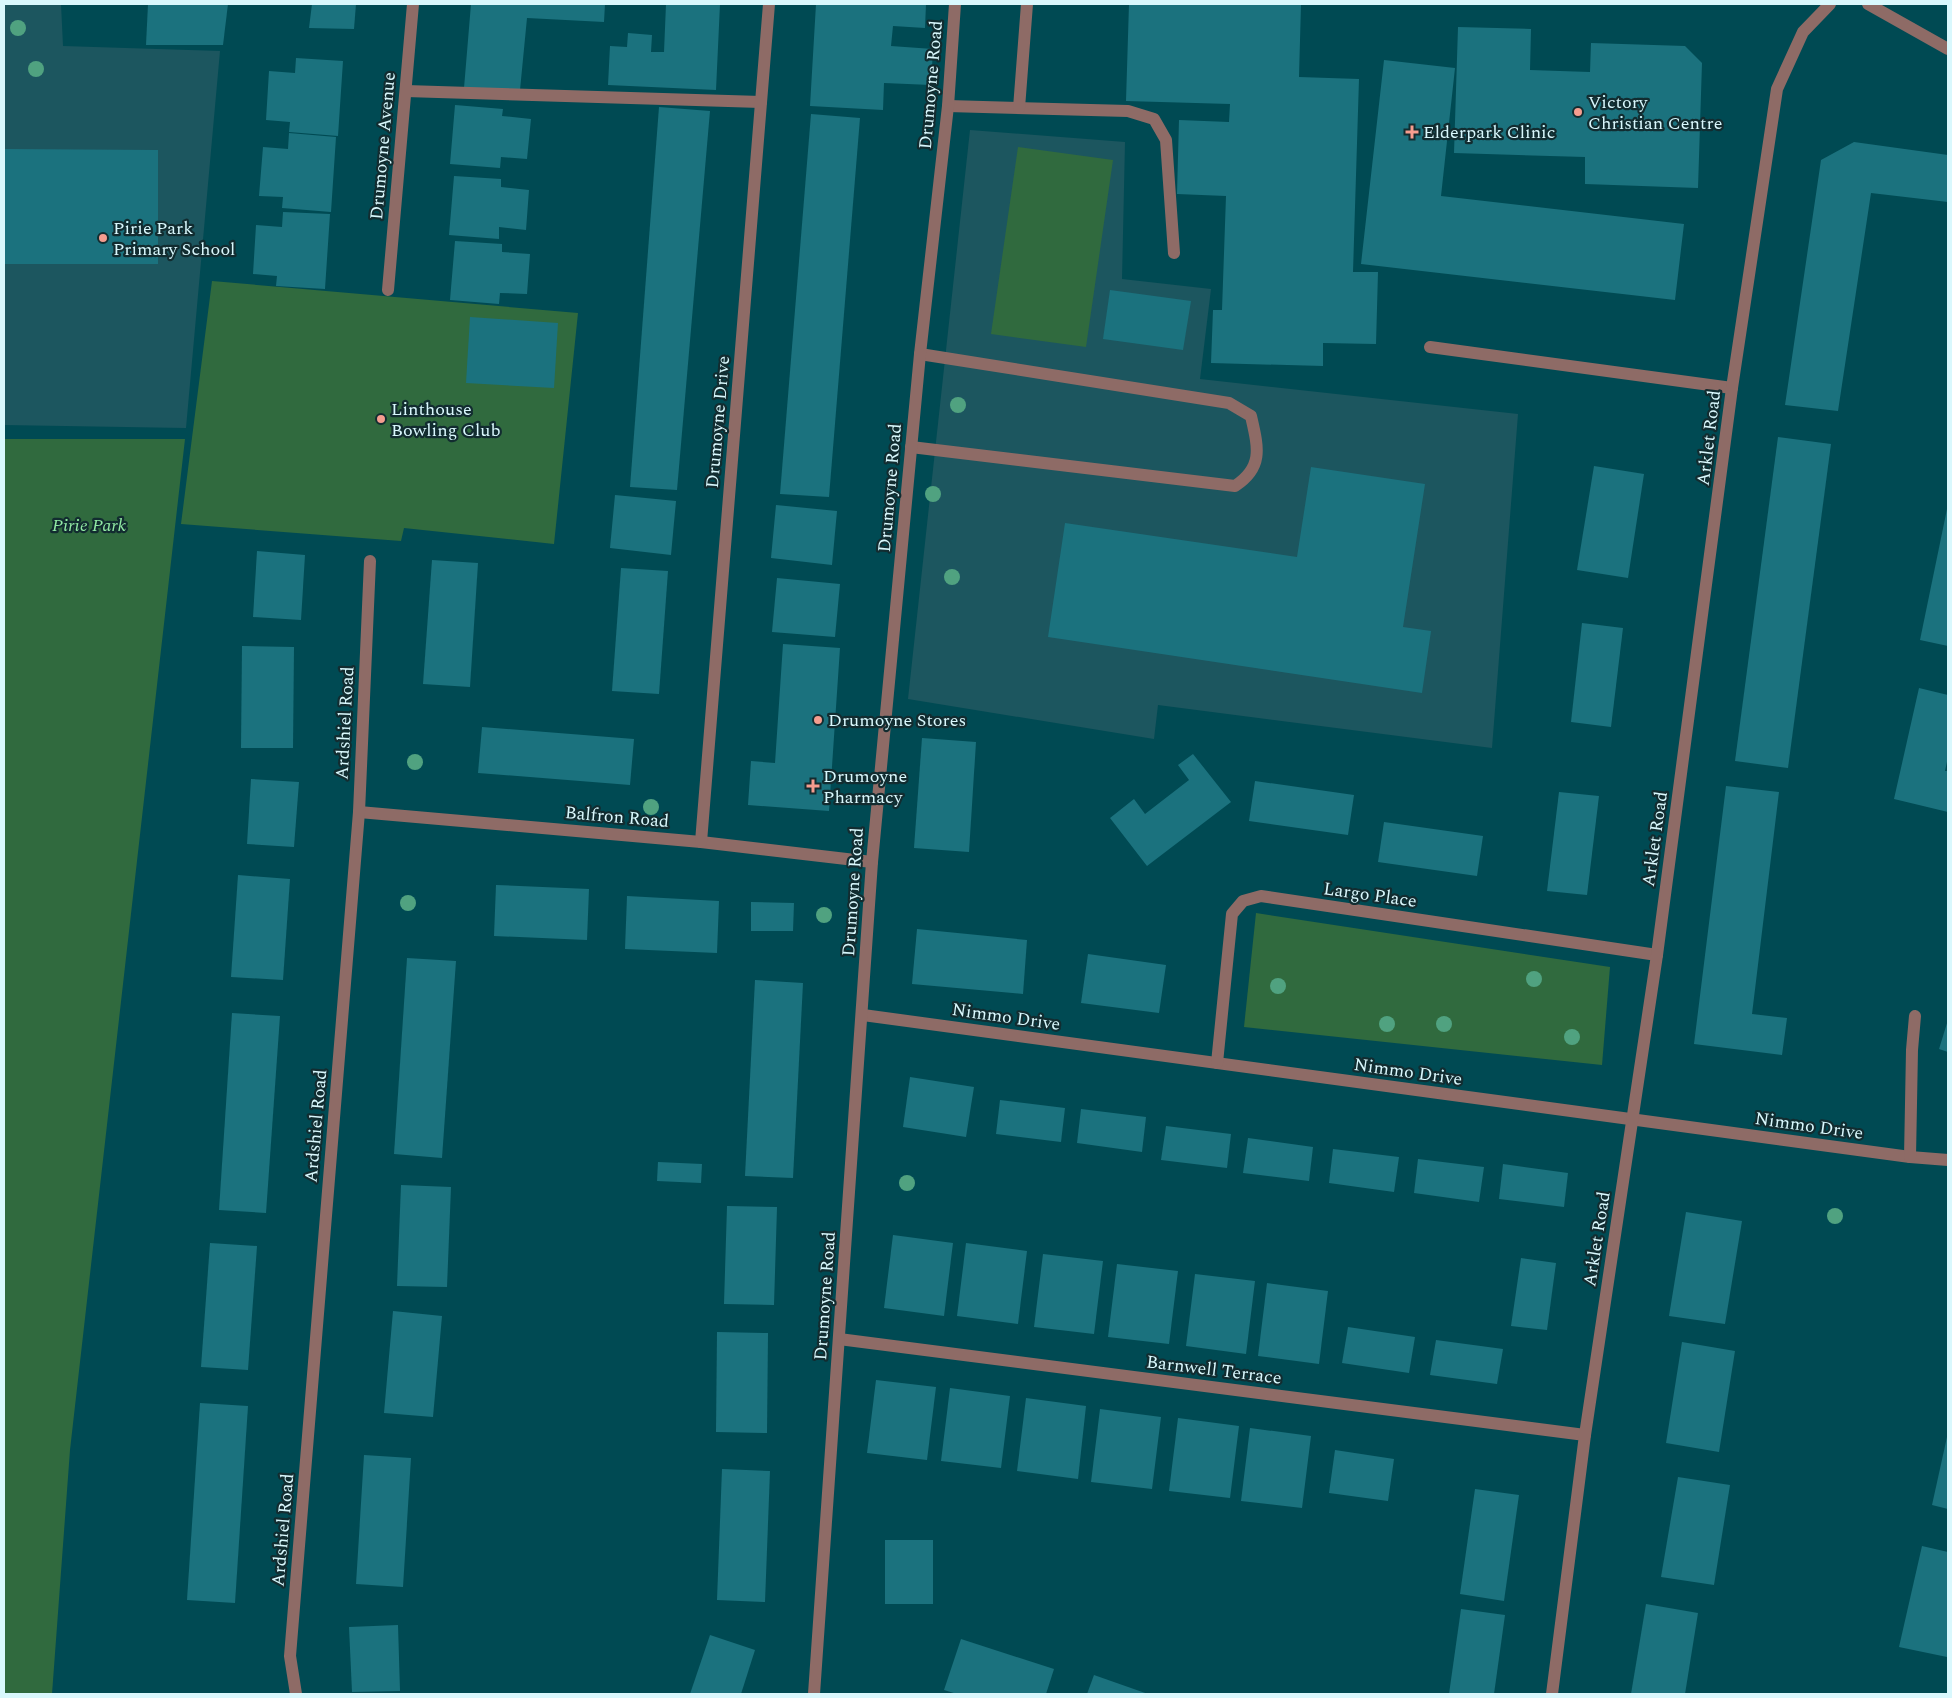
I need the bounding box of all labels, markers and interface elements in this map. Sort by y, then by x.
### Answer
street label: Drumoyne Road [912,19,950,151]
street label: Drumoyne Avenue [363,71,403,221]
place label: Victory Christian Centre [1588,89,1722,137]
marker: Victory Christian Centre [1572,106,1584,118]
place label: Elderpark Clinic [1423,119,1555,146]
marker: Elderpark Clinic [1405,125,1419,139]
place label: Pirie Park Primary School [113,215,235,263]
marker: Pirie Park Primary School [97,232,109,244]
street label: Drumoyne Drive [699,355,737,489]
street label: Arklet Road [1690,389,1728,487]
place label: Linthouse Bowling Club [391,396,500,444]
marker: Linthouse Bowling Club [375,413,387,425]
street label: Drumoyne Road [871,422,909,554]
park label: Pirie Park [52,512,127,539]
street label: Ardshiel Road [329,666,361,780]
place label: Drumoyne Stores [828,707,966,734]
marker: Drumoyne Stores [812,714,824,726]
place label: Drumoyne Pharmacy [823,763,907,811]
marker: Drumoyne Pharmacy [807,780,819,792]
street label: Arklet Road [1635,790,1675,888]
street label: Balfron Road [564,799,670,835]
street label: Drumoyne Road [835,827,871,957]
street label: Largo Place [1322,875,1418,915]
street label: Nimmo Drive [950,996,1062,1038]
street label: Nimmo Drive [1352,1051,1464,1093]
street label: Ardshiel Road [298,1068,334,1184]
street label: Nimmo Drive [1753,1105,1865,1147]
street label: Arklet Road [1576,1189,1618,1289]
street label: Drumoyne Road [807,1231,843,1361]
street label: Barnwell Terrace [1145,1348,1283,1392]
street label: Ardshiel Road [265,1472,301,1588]

